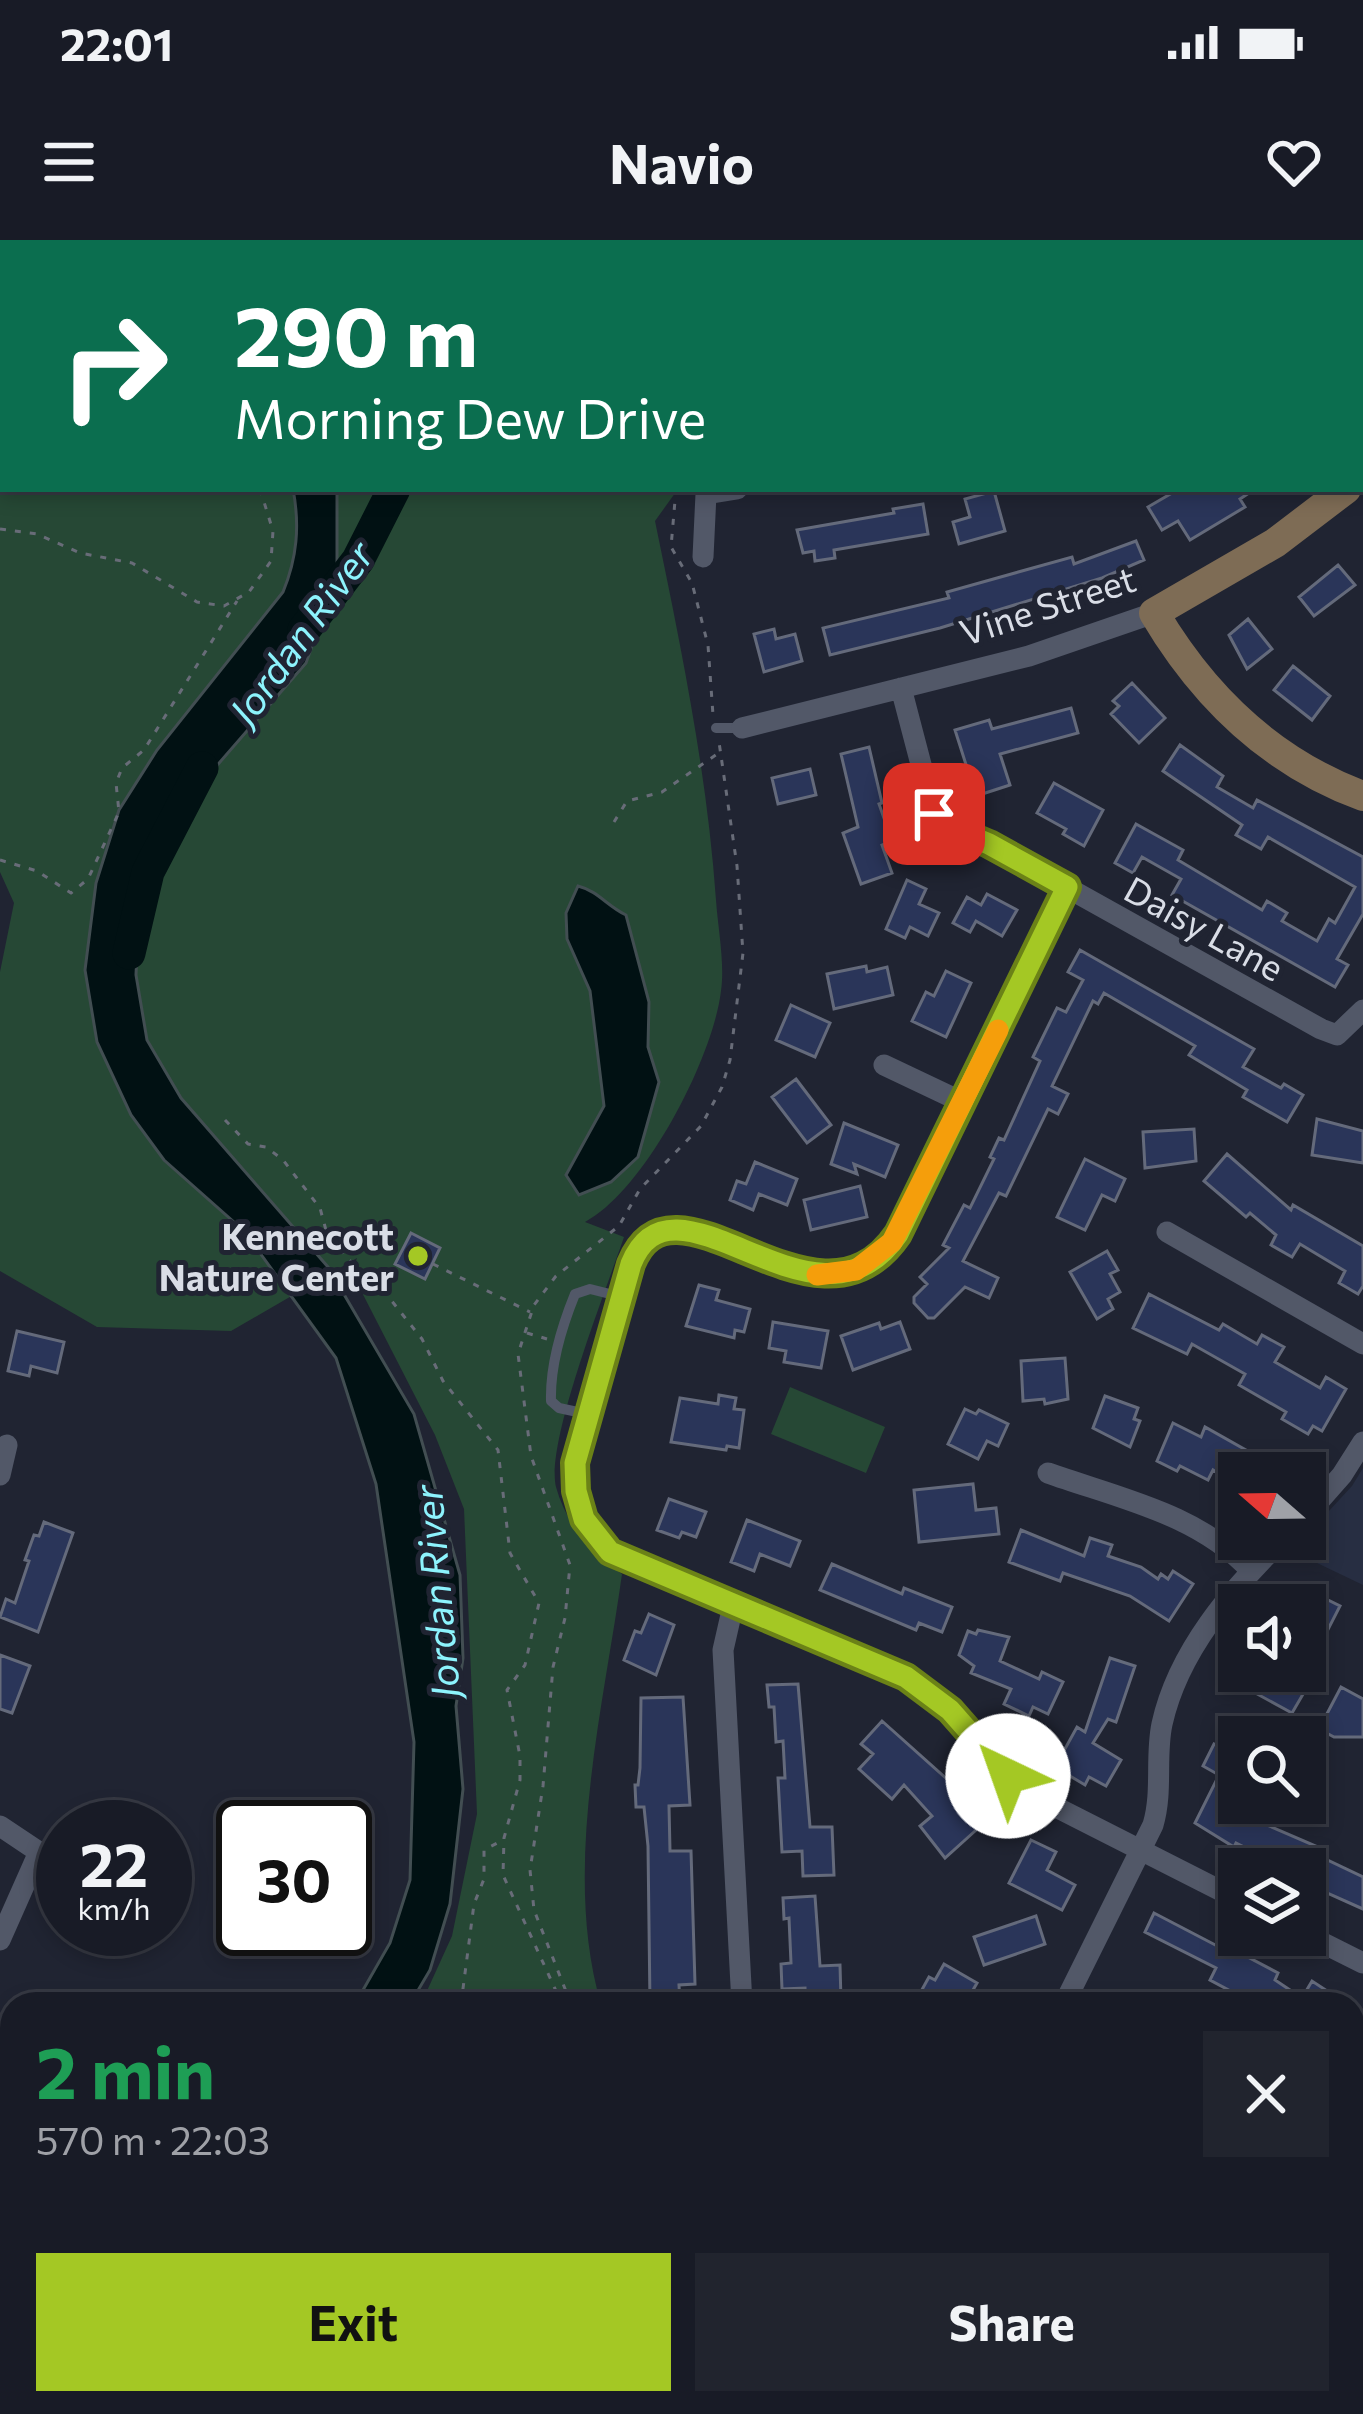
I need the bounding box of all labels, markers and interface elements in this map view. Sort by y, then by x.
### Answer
text: 22:01 [60,15,173,70]
icon: menu [36,129,102,195]
text: Navio [609,129,754,195]
icon: heart [1261,129,1327,195]
text: 290 m [234,282,478,384]
icon: right [36,288,192,444]
text: Morning Dew Drive [234,384,706,450]
water label: Jordan River [216,530,383,735]
street label: Vine Street [954,555,1140,653]
pin [883,763,985,865]
icon: arrive [901,781,967,847]
street label: Daisy Lane [1118,865,1292,989]
place label: Kennecott Nature Center [159,1213,394,1298]
marker: Kennecott Nature Center [405,1243,431,1269]
north arrow [1218,1452,1326,1560]
map controls [1218,1452,1326,1956]
water label: Jordan River [402,1482,469,1704]
button: sound [1218,1584,1326,1692]
position arrow [945,1713,1071,1839]
button: search [1218,1716,1326,1824]
speed limit sign: 30 [216,1800,372,1956]
text: 22 [80,1826,148,1899]
button: layers [1218,1848,1326,1956]
text: km/h [78,1889,150,1926]
text: 2 min [36,2026,215,2114]
button: close [1203,2031,1329,2157]
text: 570 m · 22:03 [36,2115,270,2163]
button: Exit [36,2253,671,2391]
button: Share [695,2253,1329,2391]

